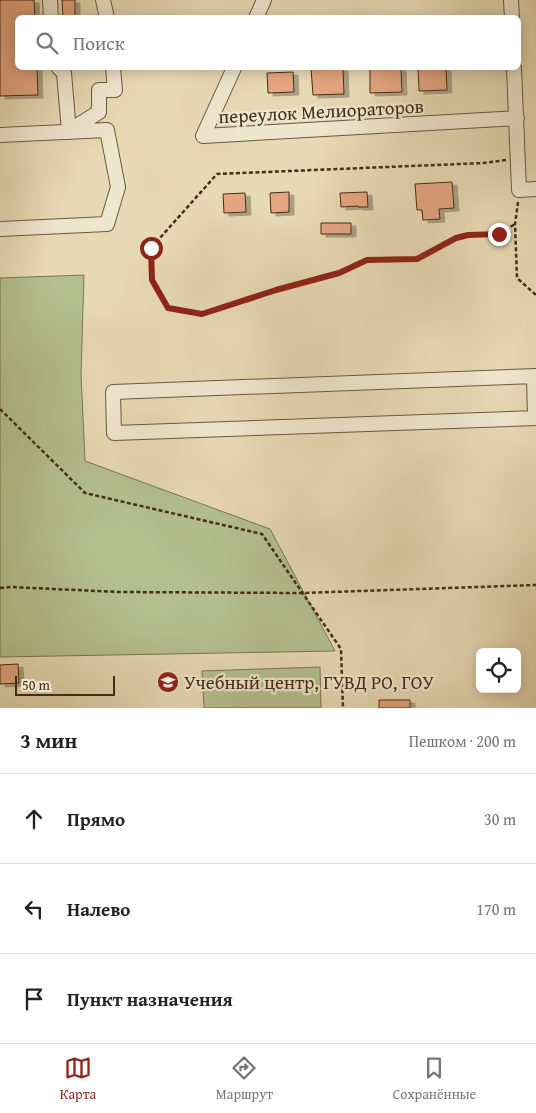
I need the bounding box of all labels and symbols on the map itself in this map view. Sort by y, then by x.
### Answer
street label: переулок Мелиораторов [218,92,424,130]
route end [488,223,511,246]
route start [140,237,163,260]
place label: Учебный центр, ГУВД РО, ГОУ [184,668,434,696]
school or university icon: Учебный центр, ГУВД РО, ГОУ [156,670,180,694]
scale bar [15,673,115,696]

